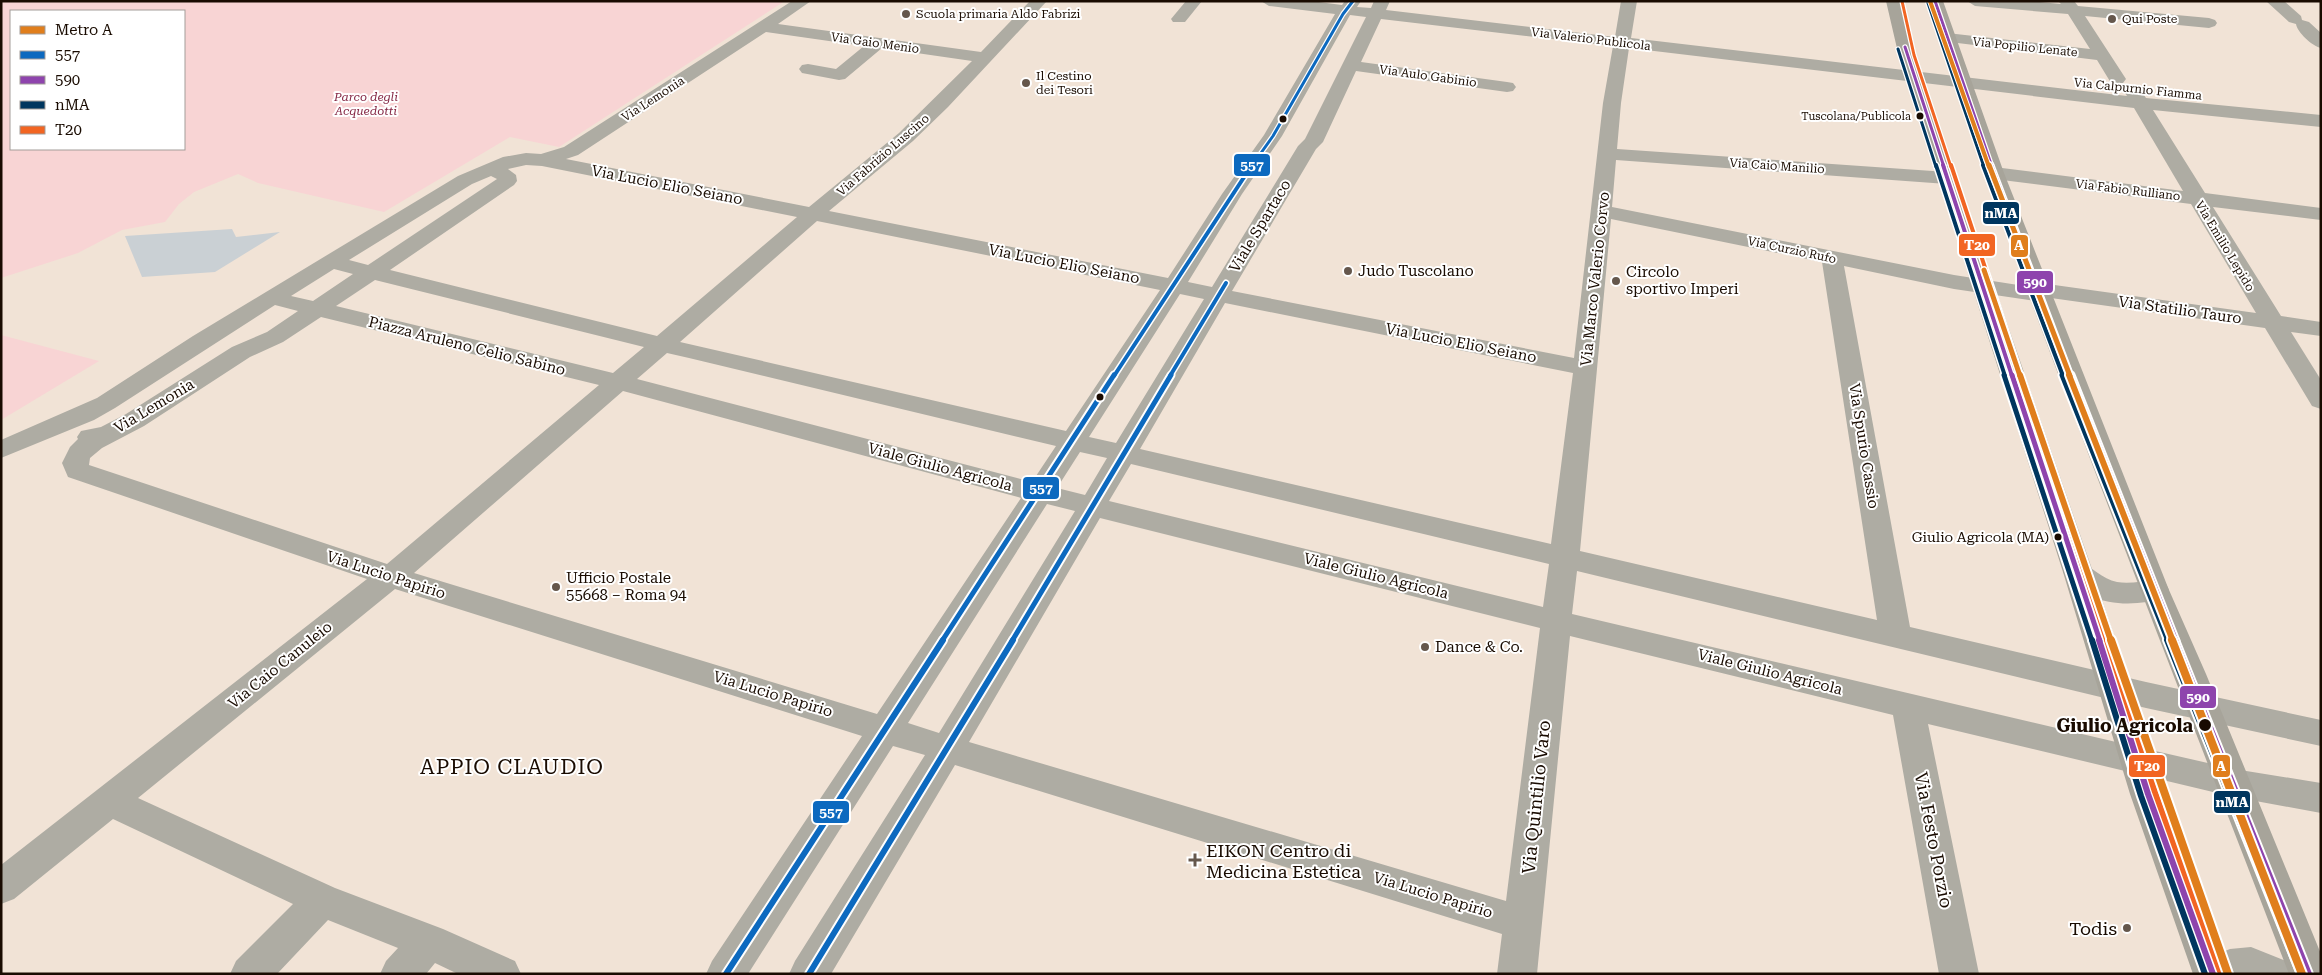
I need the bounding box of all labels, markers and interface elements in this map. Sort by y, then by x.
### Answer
place label: Scuola primaria Aldo Fabrizi [916,7,1080,21]
marker: Scuola primaria Aldo Fabrizi [900,8,912,20]
legend [10,10,185,150]
place label: Qui Poste [2122,12,2178,26]
marker: Qui Poste [2106,13,2118,25]
text: Metro A [55,21,113,39]
street label: Via Valerio Publicola [1530,25,1652,53]
street label: Via Gaio Menio [830,30,920,56]
street label: Via Popilio Lenate [1972,35,2079,60]
text: 557 [55,46,80,64]
street label: Via Aulo Gabinio [1378,62,1478,90]
place label: Il Cestino dei Tesori [1036,69,1093,97]
text: 590 [55,71,80,89]
street label: Via Lemonia [619,73,688,125]
street label: Via Calpurnio Fiamma [2073,75,2203,103]
marker: Il Cestino dei Tesori [1020,77,1032,89]
park label: Parco degli Acquedotti [333,90,398,118]
text: nMA [55,96,90,114]
place label: Tuscolana/Publicola [1801,110,1911,123]
street label: Via Fabrizio Luscino [834,111,932,199]
marker: Tuscolana/Publicola [1915,111,1925,121]
unlabelled marker [1278,114,1288,124]
text: T20 [55,121,82,139]
line badge: 557 [1233,153,1271,177]
street label: Via Caio Manilio [1729,156,1825,176]
text: 557 [1240,157,1264,173]
street label: Via Lucio Elio Seiano [590,162,744,208]
street label: Viale Spartaco [1225,176,1295,276]
street label: Via Fabio Rulliano [2075,177,2181,203]
street label: Via Marco Valerio Corvo [1577,191,1613,367]
street label: Via Emilio Lepido [2192,198,2258,294]
line badge: nMA [1982,201,2020,225]
text: nMA [1984,205,2018,221]
line badge: T20 [1958,233,1996,257]
street label: Via Curzio Rufo [1746,234,1838,266]
line badge: A [2010,234,2029,258]
text: T20 [1964,237,1990,253]
text: A [2014,237,2024,253]
street label: Via Lucio Elio Seiano [987,241,1141,287]
place label: Judo Tuscolano [1358,262,1474,280]
place label: Circolo sportivo Imperi [1626,263,1739,298]
marker: Judo Tuscolano [1342,265,1354,277]
line badge: 590 [2016,270,2054,294]
text: 590 [2023,274,2047,290]
marker: Circolo sportivo Imperi [1610,275,1622,287]
street label: Via Statilio Tauro [2117,292,2243,328]
street label: Piazza Aruleno Celio Sabino [367,313,567,379]
street label: Via Lucio Elio Seiano [1384,320,1538,366]
street label: Via Lemonia [111,375,197,437]
street label: Via Spurio Cassio [1845,382,1883,510]
unlabelled marker [1095,392,1105,402]
street label: Viale Giulio Agricola [866,439,1014,495]
line badge: 557 [1022,476,1060,500]
text: 557 [1029,480,1053,496]
place label: Giulio Agricola (MA) [1912,529,2049,545]
marker: Giulio Agricola (MA) [2053,532,2063,542]
street label: Via Lucio Papirio [324,547,448,603]
street label: Viale Giulio Agricola [1302,549,1450,603]
place label: Ufficio Postale 55668 – Roma 94 [566,569,687,604]
marker: Ufficio Postale 55668 – Roma 94 [550,581,562,593]
street label: Via Caio Canuleio [224,618,336,712]
place label: Dance & Co. [1435,638,1523,656]
marker: Dance & Co. [1419,641,1431,653]
street label: Viale Giulio Agricola [1696,645,1844,699]
street label: Via Lucio Papirio [711,667,835,721]
line badge: 590 [2179,685,2217,709]
text: 590 [2186,689,2210,705]
place label: Giulio Agricola [2056,715,2193,736]
marker: Giulio Agricola [2197,717,2213,733]
street label: Via Quintilio Varo [1517,719,1555,875]
line badge: T20 [2128,754,2166,778]
line badge: A [2212,754,2231,778]
district label: APPIO CLAUDIO [420,755,604,779]
text: T20 [2134,758,2160,774]
text: A [2216,758,2226,774]
street label: Via Festo Porzio [1911,770,1957,910]
line badge: nMA [2213,790,2251,814]
text: nMA [2215,794,2249,810]
line badge: 557 [812,800,850,824]
text: 557 [819,804,843,820]
place label: EIKON Centro di Medicina Estetica [1206,840,1361,882]
marker: EIKON Centro di Medicina Estetica [1188,853,1202,867]
street label: Via Lucio Papirio [1371,868,1495,922]
place label: Todis [2069,918,2117,939]
marker: Todis [2121,922,2133,934]

